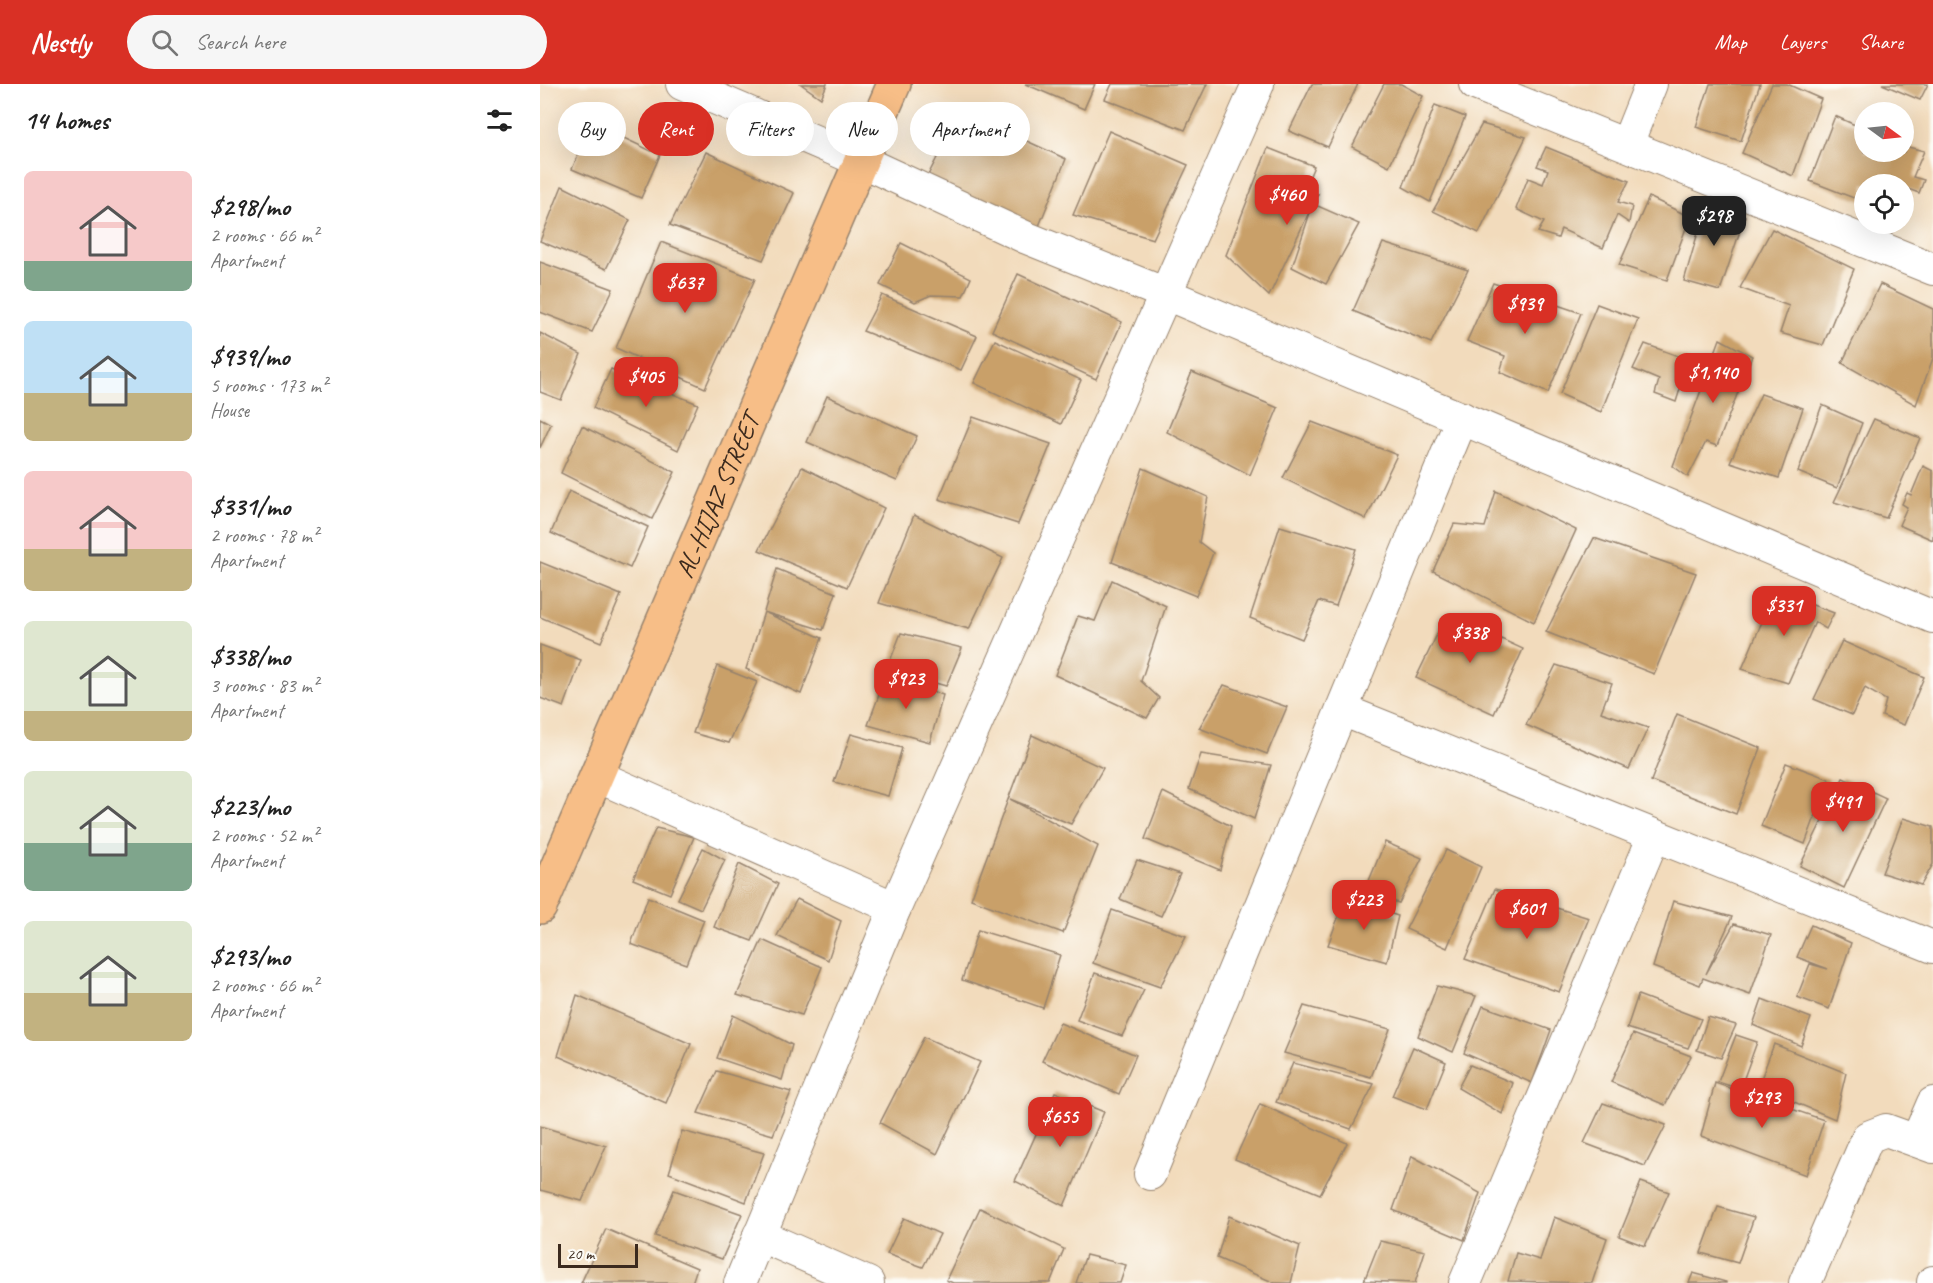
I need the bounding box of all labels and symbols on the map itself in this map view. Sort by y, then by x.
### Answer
north arrow [1854,102,1914,162]
pin: $460 [1251,175,1323,226]
pin: $298 [1678,196,1750,247]
pin: $637 [649,263,721,314]
pin: $939 [1489,284,1561,335]
pin: $1,140 [1664,353,1762,404]
pin: $405 [610,357,682,408]
street label: AL-HIJAZ STREET [667,404,769,582]
pin: $331 [1748,586,1820,637]
pin: $338 [1434,613,1506,664]
pin: $923 [870,659,942,710]
pin: $491 [1807,782,1879,833]
pin: $223 [1328,880,1400,931]
pin: $601 [1491,889,1563,940]
pin: $293 [1726,1078,1798,1129]
pin: $655 [1024,1097,1096,1148]
scale bar [558,1241,638,1268]

